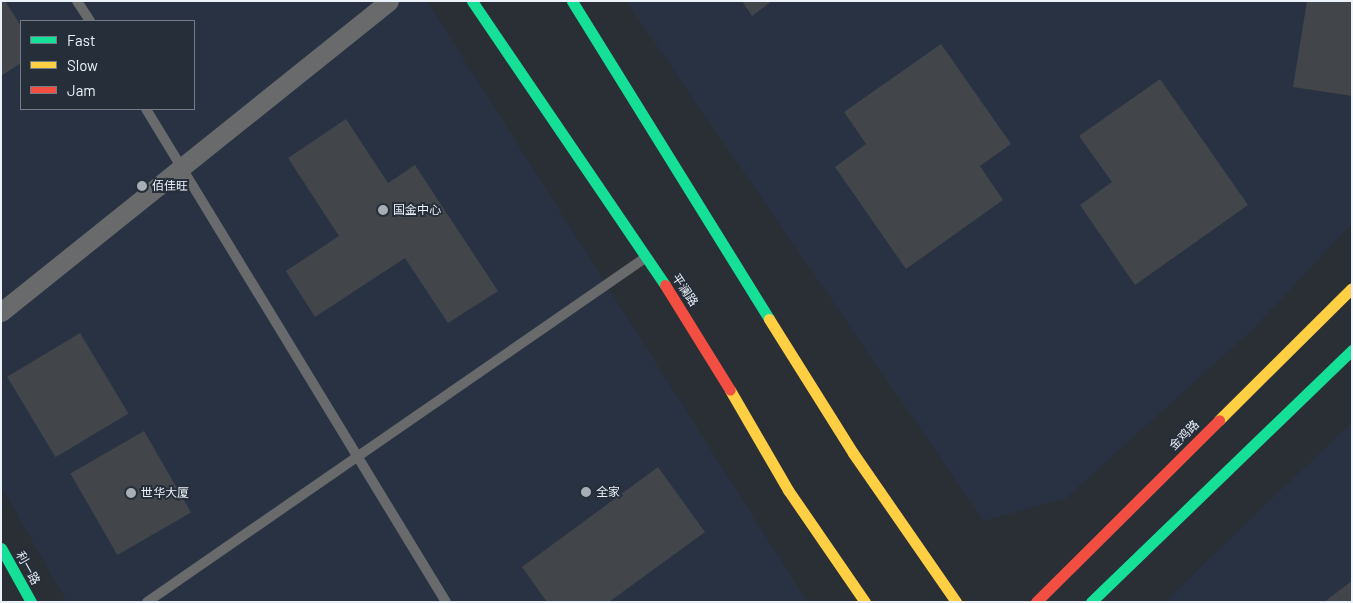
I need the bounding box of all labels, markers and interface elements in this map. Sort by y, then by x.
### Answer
legend [20,20,195,110]
text: Fast [67,31,95,49]
text: Slow [67,56,98,74]
text: Jam [67,81,96,99]
place label: 佰佳旺 [152,179,188,193]
marker: 佰佳旺 [136,180,148,192]
place label: 国金中心 [393,203,441,217]
marker: 国金中心 [377,204,389,216]
street label: 平澜路 [669,271,701,309]
street label: 金鸡路 [1166,417,1202,453]
place label: 全家 [596,485,620,499]
place label: 世华大厦 [141,486,189,500]
marker: 全家 [580,486,592,498]
marker: 世华大厦 [125,487,137,499]
street label: 利一路 [13,549,43,587]

